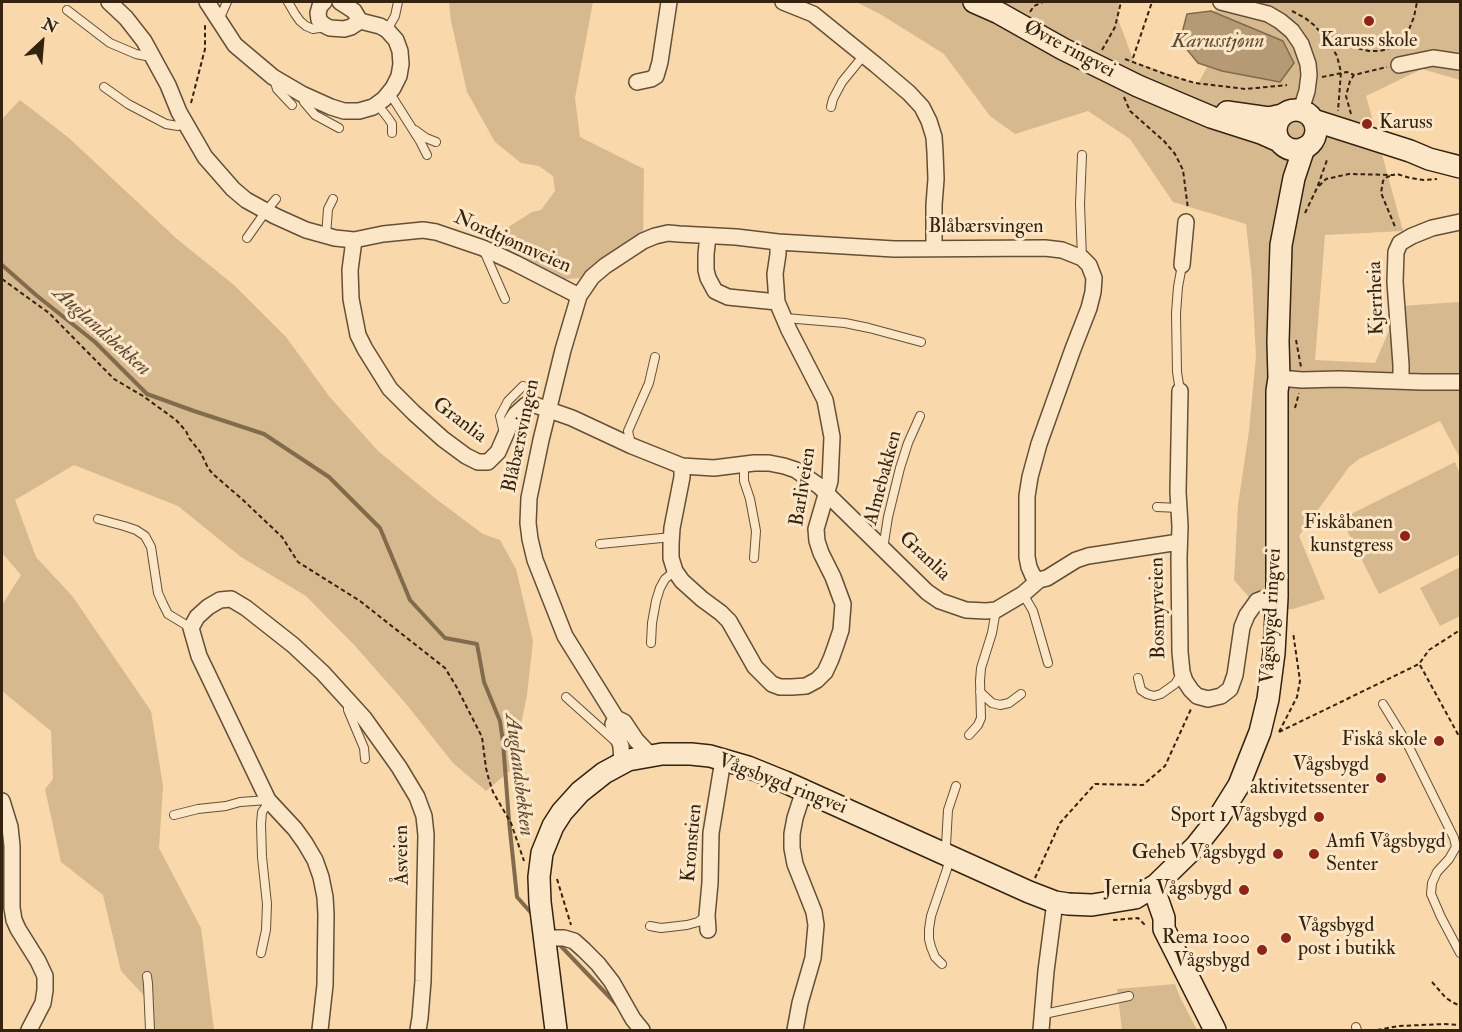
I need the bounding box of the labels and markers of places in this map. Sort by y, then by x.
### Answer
marker: Karuss skole [1362,14,1376,28]
place label: Karuss skole [1321,30,1417,54]
place label: Karuss [1379,112,1433,136]
marker: Karuss [1360,117,1374,131]
place label: Fiskåbanen kunstgress [1304,512,1393,559]
marker: Fiskåbanen kunstgress [1398,529,1412,543]
place label: Fiskå skole [1342,729,1427,753]
marker: Fiskå skole [1432,734,1446,748]
place label: Vågsbygd aktivitetssenter [1250,754,1369,801]
marker: Vågsbygd aktivitetssenter [1374,771,1388,785]
place label: Sport 1 Vågsbygd [1170,805,1307,829]
marker: Sport 1 Vågsbygd [1312,810,1326,824]
place label: Amfi Vågsbygd Senter [1326,831,1446,878]
place label: Geheb Vågsbygd [1132,842,1266,866]
marker: Geheb Vågsbygd [1271,847,1285,861]
marker: Amfi Vågsbygd Senter [1307,847,1321,861]
place label: Jernia Vågsbygd [1104,878,1232,902]
marker: Jernia Vågsbygd [1237,883,1251,897]
place label: Vågsbygd post i butikk [1298,915,1396,962]
place label: Rema 1000 Vågsbygd [1162,927,1250,974]
marker: Vågsbygd post i butikk [1279,931,1293,945]
marker: Rema 1000 Vågsbygd [1255,943,1269,957]

